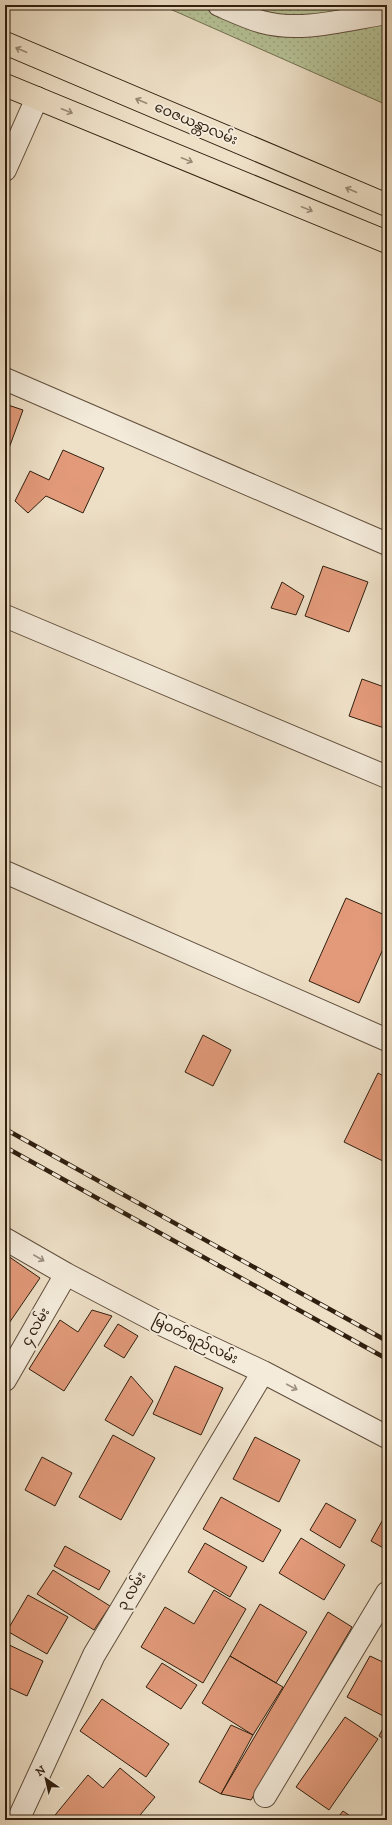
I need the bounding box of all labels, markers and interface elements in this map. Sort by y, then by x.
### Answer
one-way arrow [16,46,28,54]
one-way arrow [135,97,147,104]
street label: ဝေဇယန္တာလမ်း [151,97,241,151]
one-way arrow [60,107,72,115]
one-way arrow [181,157,193,164]
one-way arrow [346,185,358,193]
one-way arrow [301,206,313,214]
one-way arrow [33,1255,45,1263]
street label: ၄ လမ်း [16,1303,56,1351]
street label: မြဝတ်ရည်လမ်း [148,1310,242,1370]
one-way arrow [286,1384,298,1391]
street label: ၃ လမ်း [112,1567,152,1615]
north arrow [26,1759,66,1799]
text: N [33,1763,49,1780]

